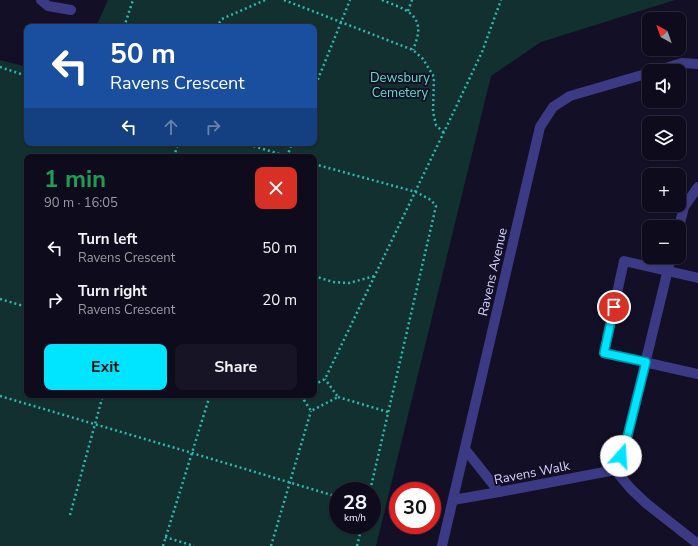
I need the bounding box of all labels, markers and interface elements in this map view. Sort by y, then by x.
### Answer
north arrow [642,12,686,56]
map controls [642,12,686,264]
text: 50 m [110,35,176,73]
icon: left [44,40,96,92]
button: sound [642,64,686,108]
park label: Dewsbury Cemetery [370,69,430,102]
text: Ravens Crescent [110,71,245,95]
icon: left [118,116,140,138]
icon: ahead [160,116,182,138]
icon: right [202,116,224,138]
button: layers [642,116,686,160]
text: 1 min [44,163,106,195]
button: close [255,167,297,209]
button: + [642,168,686,212]
text: 90 m · 16:05 [44,194,118,212]
button: − [642,220,686,264]
street label: Ravens Avenue [474,226,512,318]
text: Turn left [78,229,137,249]
icon: left [44,237,66,259]
text: 50 m [262,238,297,258]
text: Ravens Crescent [78,249,175,267]
text: Turn right [78,281,147,301]
icon: right [44,289,66,311]
text: 20 m [262,290,297,310]
pin [597,290,631,324]
icon: arrive [603,296,625,318]
text: Ravens Crescent [78,301,175,319]
button: Exit [44,344,167,390]
button: Share [175,344,297,390]
position arrow [600,435,642,477]
street label: Ravens Walk [493,457,572,489]
speed limit sign: 30 [389,482,441,534]
text: 28 [343,489,367,516]
text: km/h [344,511,366,525]

